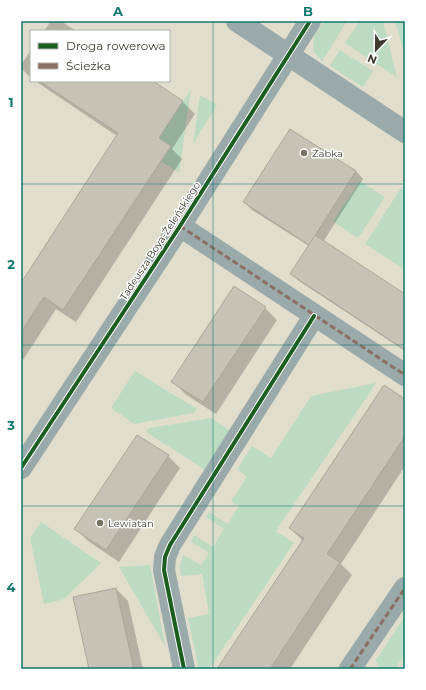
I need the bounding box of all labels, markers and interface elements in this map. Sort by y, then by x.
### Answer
text: A [112,3,124,19]
text: B [303,3,313,19]
legend [30,30,170,82]
north arrow [356,30,396,70]
text: Droga rowerowa [66,38,166,53]
text: N [366,51,379,67]
text: Ścieżka [66,58,111,73]
text: 1 [8,94,14,110]
place label: Żabka [312,147,343,160]
marker: Żabka [299,148,309,158]
street label: Tadeusza Boya-Żeleńskiego [117,179,203,303]
text: 2 [7,256,15,272]
text: 3 [6,417,15,433]
place label: Lewiatan [108,517,154,530]
marker: Lewiatan [95,518,105,528]
text: 4 [7,579,16,595]

